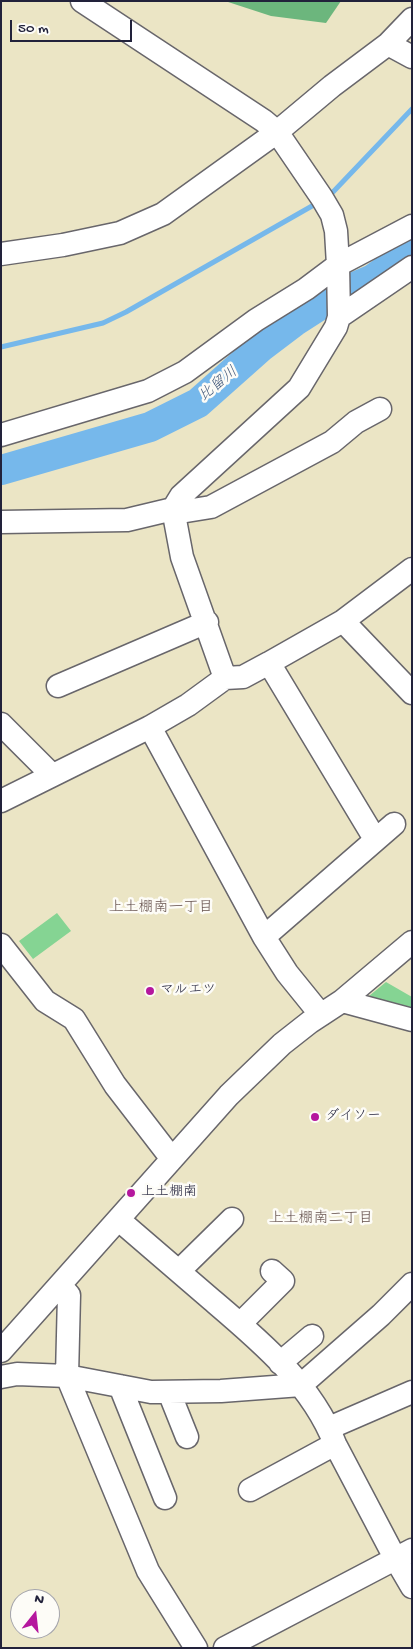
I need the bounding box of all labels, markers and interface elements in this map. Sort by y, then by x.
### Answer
scale bar [12,10,135,42]
text: 50 m [18,20,49,38]
water label: 比留川 [196,364,242,406]
district label: 上土棚南一丁目 [109,900,213,918]
place label: マルエツ [160,983,216,999]
marker: マルエツ [144,985,156,997]
place label: ダイソー [325,1109,381,1125]
marker: ダイソー [309,1111,321,1123]
place label: 上土棚南 [141,1185,197,1201]
marker: 上土棚南 [125,1187,137,1199]
district label: 上土棚南二丁目 [269,1211,373,1229]
north arrow [10,1589,60,1639]
text: N [32,1591,46,1609]

